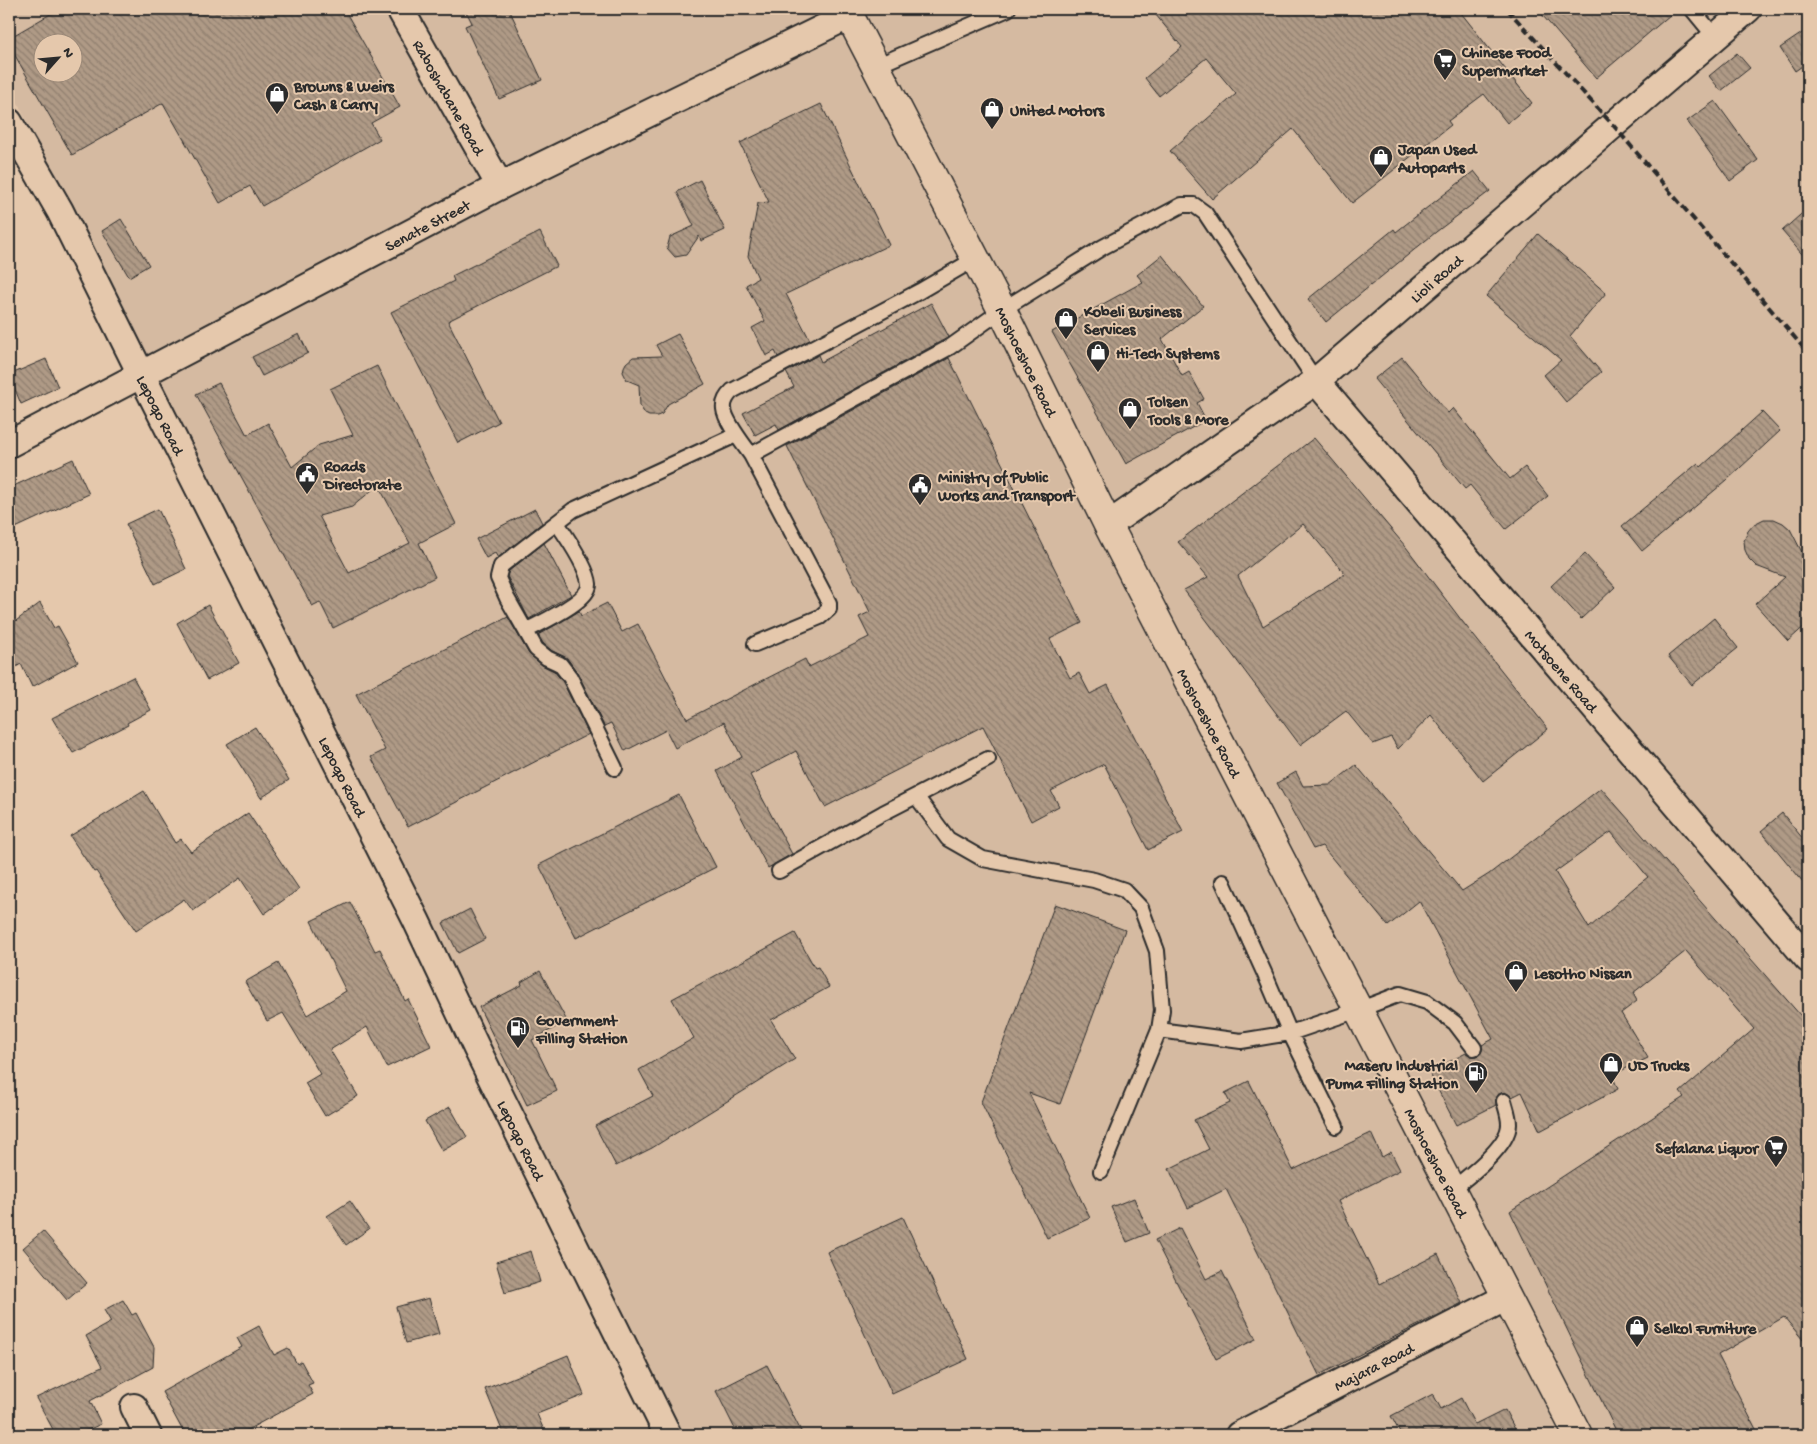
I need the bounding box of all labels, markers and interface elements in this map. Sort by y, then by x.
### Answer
north arrow [32,32,82,82]
street label: Raboshabane Road [407,38,488,161]
text: N [58,45,77,61]
place label: Chinese Food Supermarket [1461,45,1552,82]
supermarket icon: Chinese Food Supermarket [1432,47,1458,81]
place label: Browns & Weirs Cash & Carry [293,79,395,116]
shop icon: Browns & Weirs Cash & Carry [264,81,290,115]
shop icon: United Motors [979,96,1005,130]
place label: United Motors [1010,103,1105,122]
place label: Japan Used Autoparts [1397,142,1478,179]
shop icon: Japan Used Autoparts [1368,144,1394,178]
street label: Senate Street [383,197,476,258]
street label: Lioli Road [1408,252,1469,308]
street label: Moshoeshoe Road [989,304,1060,422]
place label: Kobeli Business Services [1083,304,1182,341]
shop icon: Kobeli Business Services [1053,306,1079,340]
shop icon: Hi-Tech Systems [1085,339,1111,373]
place label: Hi-Tech Systems [1116,346,1220,365]
street label: Lepoqo Road [130,373,187,461]
place label: Tolsen Tools & More [1146,394,1229,431]
shop icon: Tolsen Tools & More [1117,396,1143,430]
place label: Roads Directorate [322,459,402,496]
public building icon: Roads Directorate [294,461,320,495]
place label: Ministry of Public Works and Transport [937,469,1076,507]
public building icon: Ministry of Public Works and Transport [907,472,933,506]
street label: Motsoene Road [1519,627,1601,719]
street label: Moshoeshoe Road [1171,666,1244,783]
street label: Lepoqo Road [312,735,369,822]
shop icon: Lesotho Nissan [1503,959,1529,993]
place label: Lesotho Nissan [1534,966,1632,985]
place label: Government Filling Station [535,1013,628,1050]
fuel station icon: Government Filling Station [505,1015,531,1049]
shop icon: UD Trucks [1598,1051,1624,1085]
place label: Maseru Industrial Puma Filling Station [1325,1058,1458,1095]
place label: UD Trucks [1628,1058,1690,1077]
fuel station icon: Maseru Industrial Puma Filling Station [1463,1060,1489,1094]
street label: Lepoqo Road [491,1098,547,1186]
street label: Moshoeshoe Road [1398,1106,1471,1223]
supermarket icon: Sefalana Liquor [1763,1134,1789,1168]
place label: Sefalana Liquor [1655,1140,1760,1160]
shop icon: Selkol Furniture [1624,1314,1650,1348]
place label: Selkol Furniture [1654,1321,1757,1340]
street label: Majara Road [1332,1340,1419,1397]

